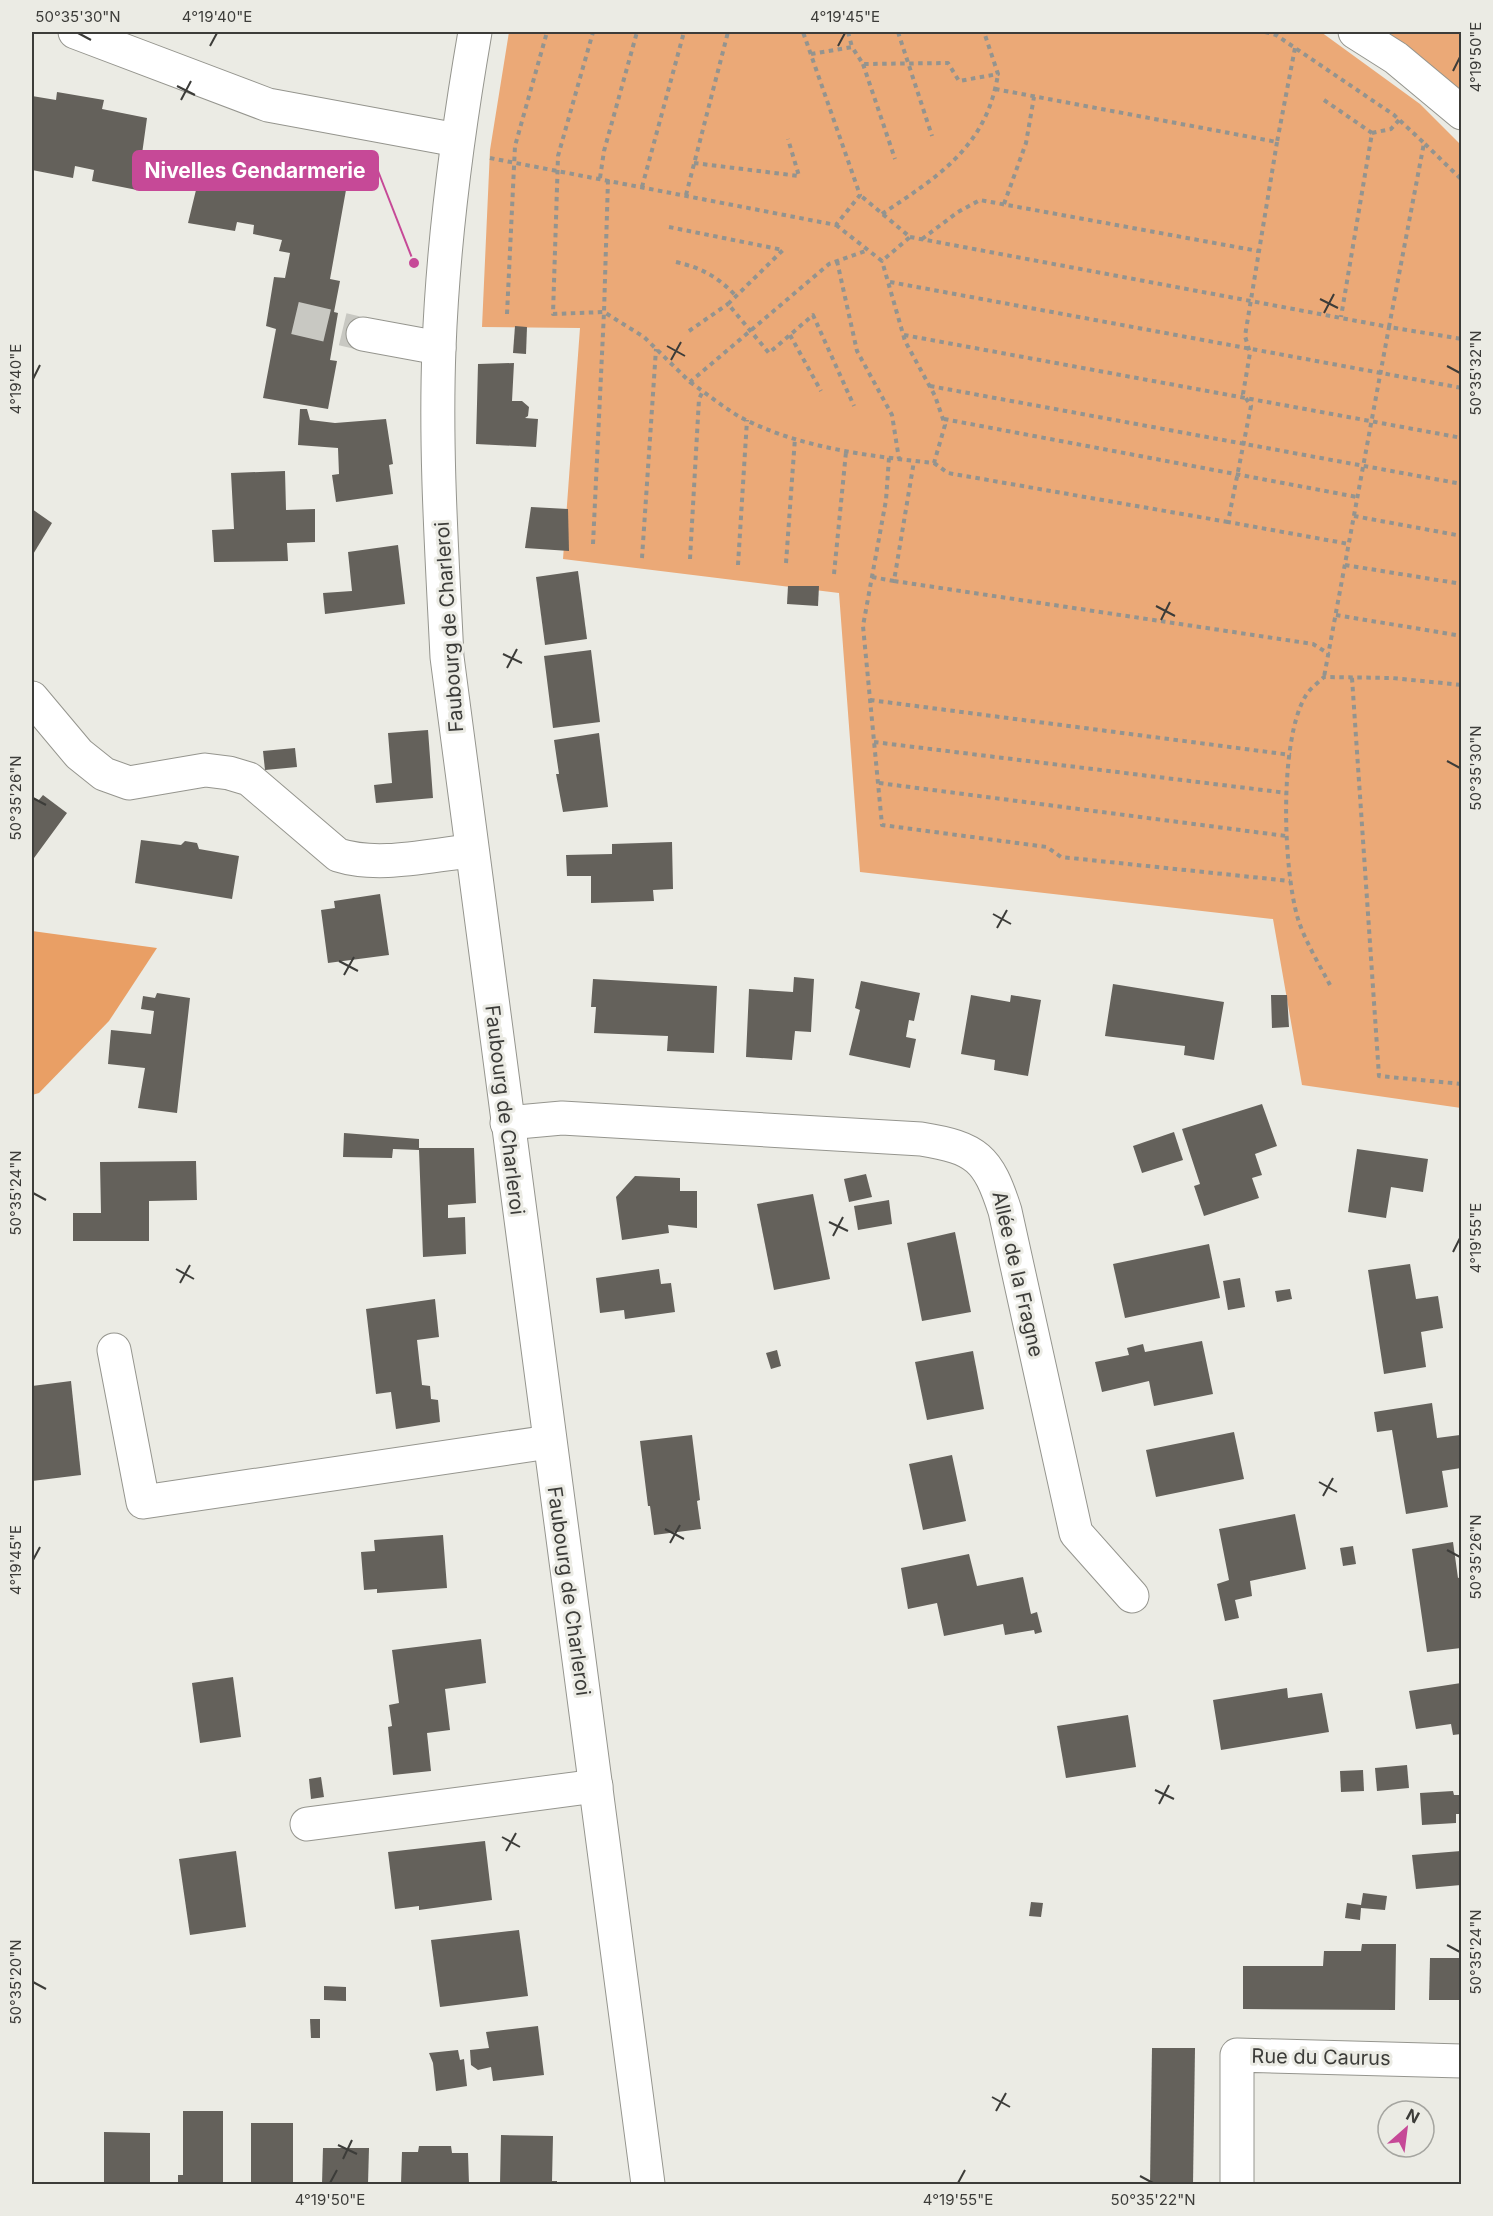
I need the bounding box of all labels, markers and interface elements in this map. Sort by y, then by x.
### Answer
text: 50°35'30"N [35,7,121,26]
text: 4°19'40"E [182,7,252,26]
text: 4°19'45"E [810,7,880,26]
text: 4°19'50"E [1466,22,1485,92]
callout: Nivelles Gendarmerie [133,151,378,190]
text: Nivelles Gendarmerie [144,158,366,183]
text: 50°35'32"N [1466,331,1485,416]
text: 4°19'40"E [6,344,25,414]
street label: Faubourg de Charleroi [430,521,468,733]
text: 50°35'30"N [1466,725,1485,811]
text: 50°35'26"N [6,755,25,841]
street label: Faubourg de Charleroi [480,1004,530,1216]
text: 50°35'24"N [6,1150,25,1236]
street label: Allée de la Fragne [987,1189,1049,1359]
text: 4°19'55"E [1466,1203,1485,1273]
street label: Faubourg de Charleroi [542,1485,596,1697]
text: 50°35'26"N [1466,1514,1485,1600]
text: 4°19'45"E [6,1525,25,1595]
text: 50°35'24"N [1466,1909,1485,1995]
text: 50°35'20"N [6,1939,25,2025]
street label: Rue du Caurus [1251,2044,1391,2070]
north arrow [1376,2099,1436,2159]
text: N [1403,2104,1423,2127]
text: 4°19'50"E [295,2190,365,2209]
text: 4°19'55"E [923,2190,993,2209]
text: 50°35'22"N [1111,2190,1195,2209]

